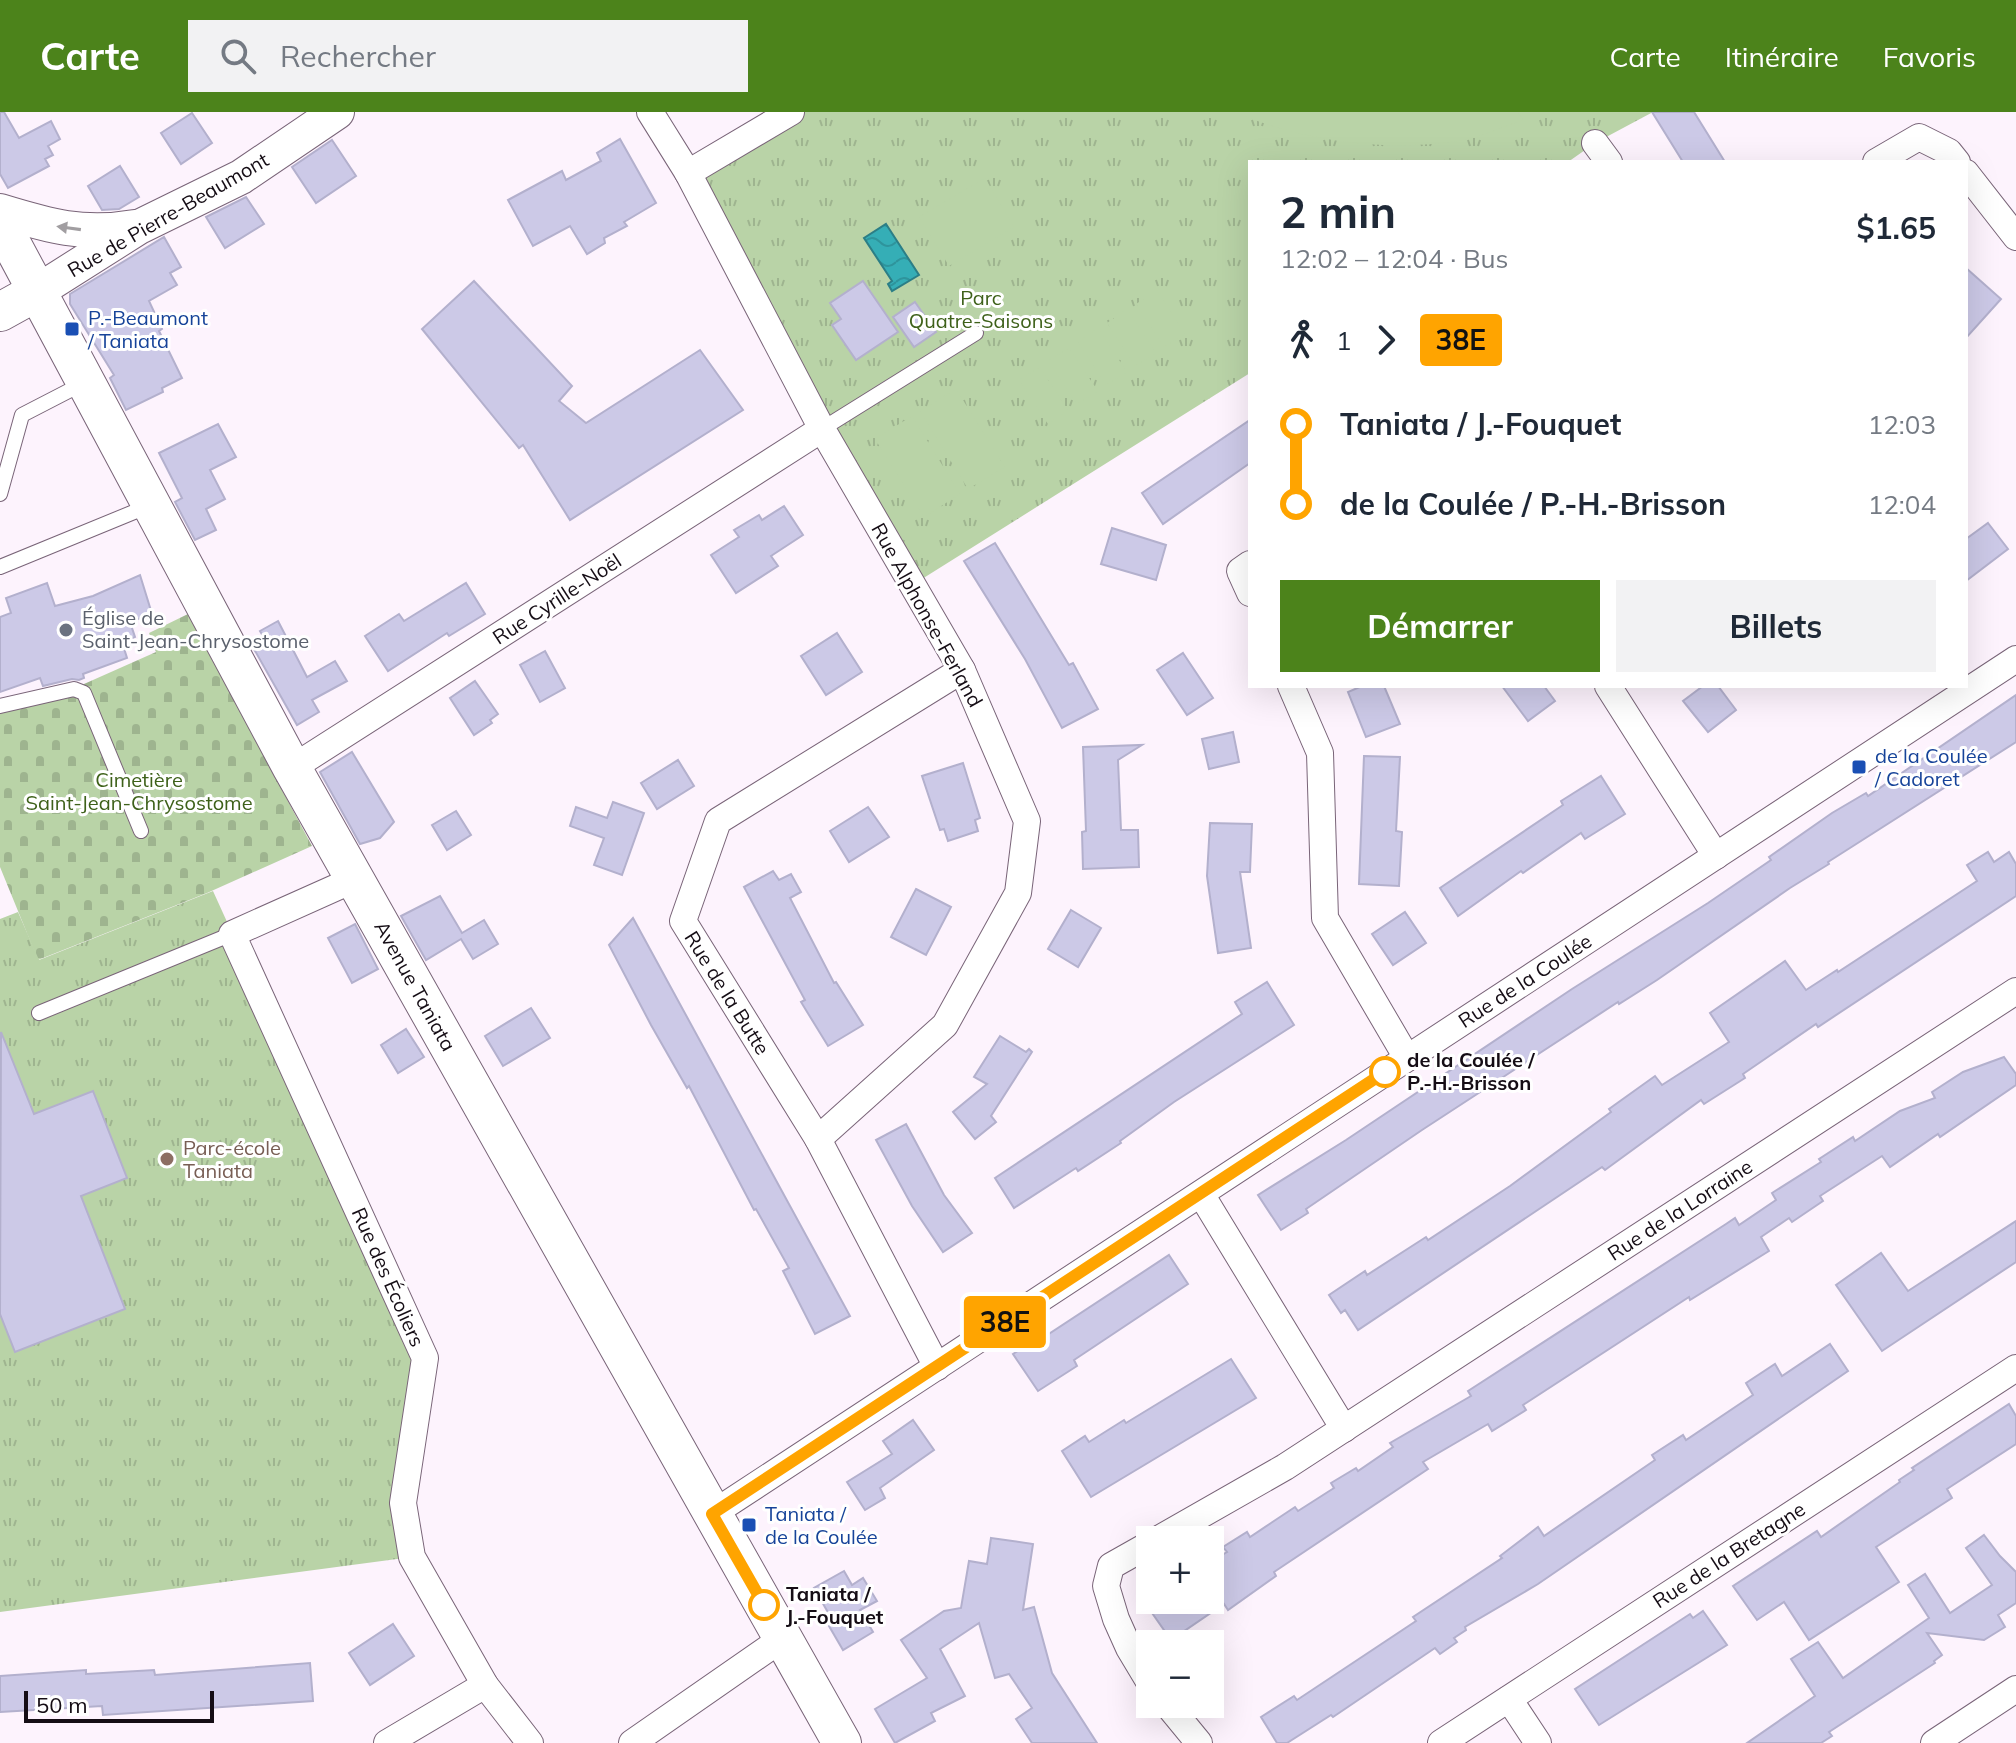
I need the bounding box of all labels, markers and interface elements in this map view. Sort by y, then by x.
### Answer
search box [188,20,748,92]
text: Carte [40,32,140,80]
icon: search [216,34,260,78]
text: Rechercher [280,37,436,75]
text: Carte [1609,39,1681,74]
text: Itinéraire [1725,39,1839,74]
text: Favoris [1883,39,1976,74]
street label: Rue de Pierre-Beaumont [63,147,273,282]
text: 2 min [1280,184,1396,239]
text: $1.65 [1857,209,1936,247]
one-way arrow [56,221,81,234]
text: 12:02 – 12:04 · Bus [1280,242,1509,275]
park label: Parc Quatre-Saisons [909,285,1053,333]
place label: P.-Beaumont / Taniata [87,305,208,353]
icon: walk [1280,318,1324,362]
icon: forward [1364,318,1408,362]
marker: P.-Beaumont / Taniata [63,320,81,338]
text: 38E [1436,322,1486,357]
text: 1 [1336,324,1352,357]
text: Taniata / J.-Fouquet [1340,405,1621,443]
text: 12:03 [1868,408,1936,441]
text: de la Coulée / P.-H.-Brisson [1340,485,1726,523]
text: 12:04 [1868,488,1936,521]
street label: Rue Alphonse-Ferland [866,518,989,711]
street label: Rue Cyrille-Noël [488,548,626,650]
button: Démarrer [1280,580,1600,672]
button: Billets [1616,580,1936,672]
place label: Église de Saint-Jean-Chrysostome [82,605,309,653]
marker: Église de Saint-Jean-Chrysostome [57,621,75,639]
place label: de la Coulée / Cadoret [1874,743,1988,791]
marker: de la Coulée / Cadoret [1850,758,1868,776]
park label: Cimetière Saint-Jean-Chrysostome [25,767,253,815]
street label: Avenue Taniata [369,916,461,1055]
street label: Rue de la Butte [679,926,775,1059]
street label: Rue de la Coulée [1453,928,1596,1033]
place label: de la Coulée / P.-H.-Brisson [1407,1047,1535,1095]
marker: de la Coulée / P.-H.-Brisson [1370,1057,1400,1087]
place label: Parc-école Taniata [183,1135,281,1183]
marker: Parc-école Taniata [158,1150,176,1168]
street label: Rue de la Lorraine [1603,1153,1757,1266]
street label: Rue des Écoliers [347,1203,430,1350]
line badge: 38E [959,1296,1051,1348]
text: 38E [980,1304,1030,1339]
street label: Rue de la Bretagne [1648,1496,1810,1613]
place label: Taniata / de la Coulée [765,1501,878,1549]
marker: Taniata / de la Coulée [740,1516,758,1534]
map controls [1136,1526,1224,1718]
button: + [1136,1526,1224,1614]
place label: Taniata / J.-Fouquet [786,1581,884,1629]
marker: Taniata / J.-Fouquet [749,1590,779,1620]
button: − [1136,1630,1224,1718]
scale bar [24,1687,214,1723]
text: 50 m [36,1691,87,1719]

